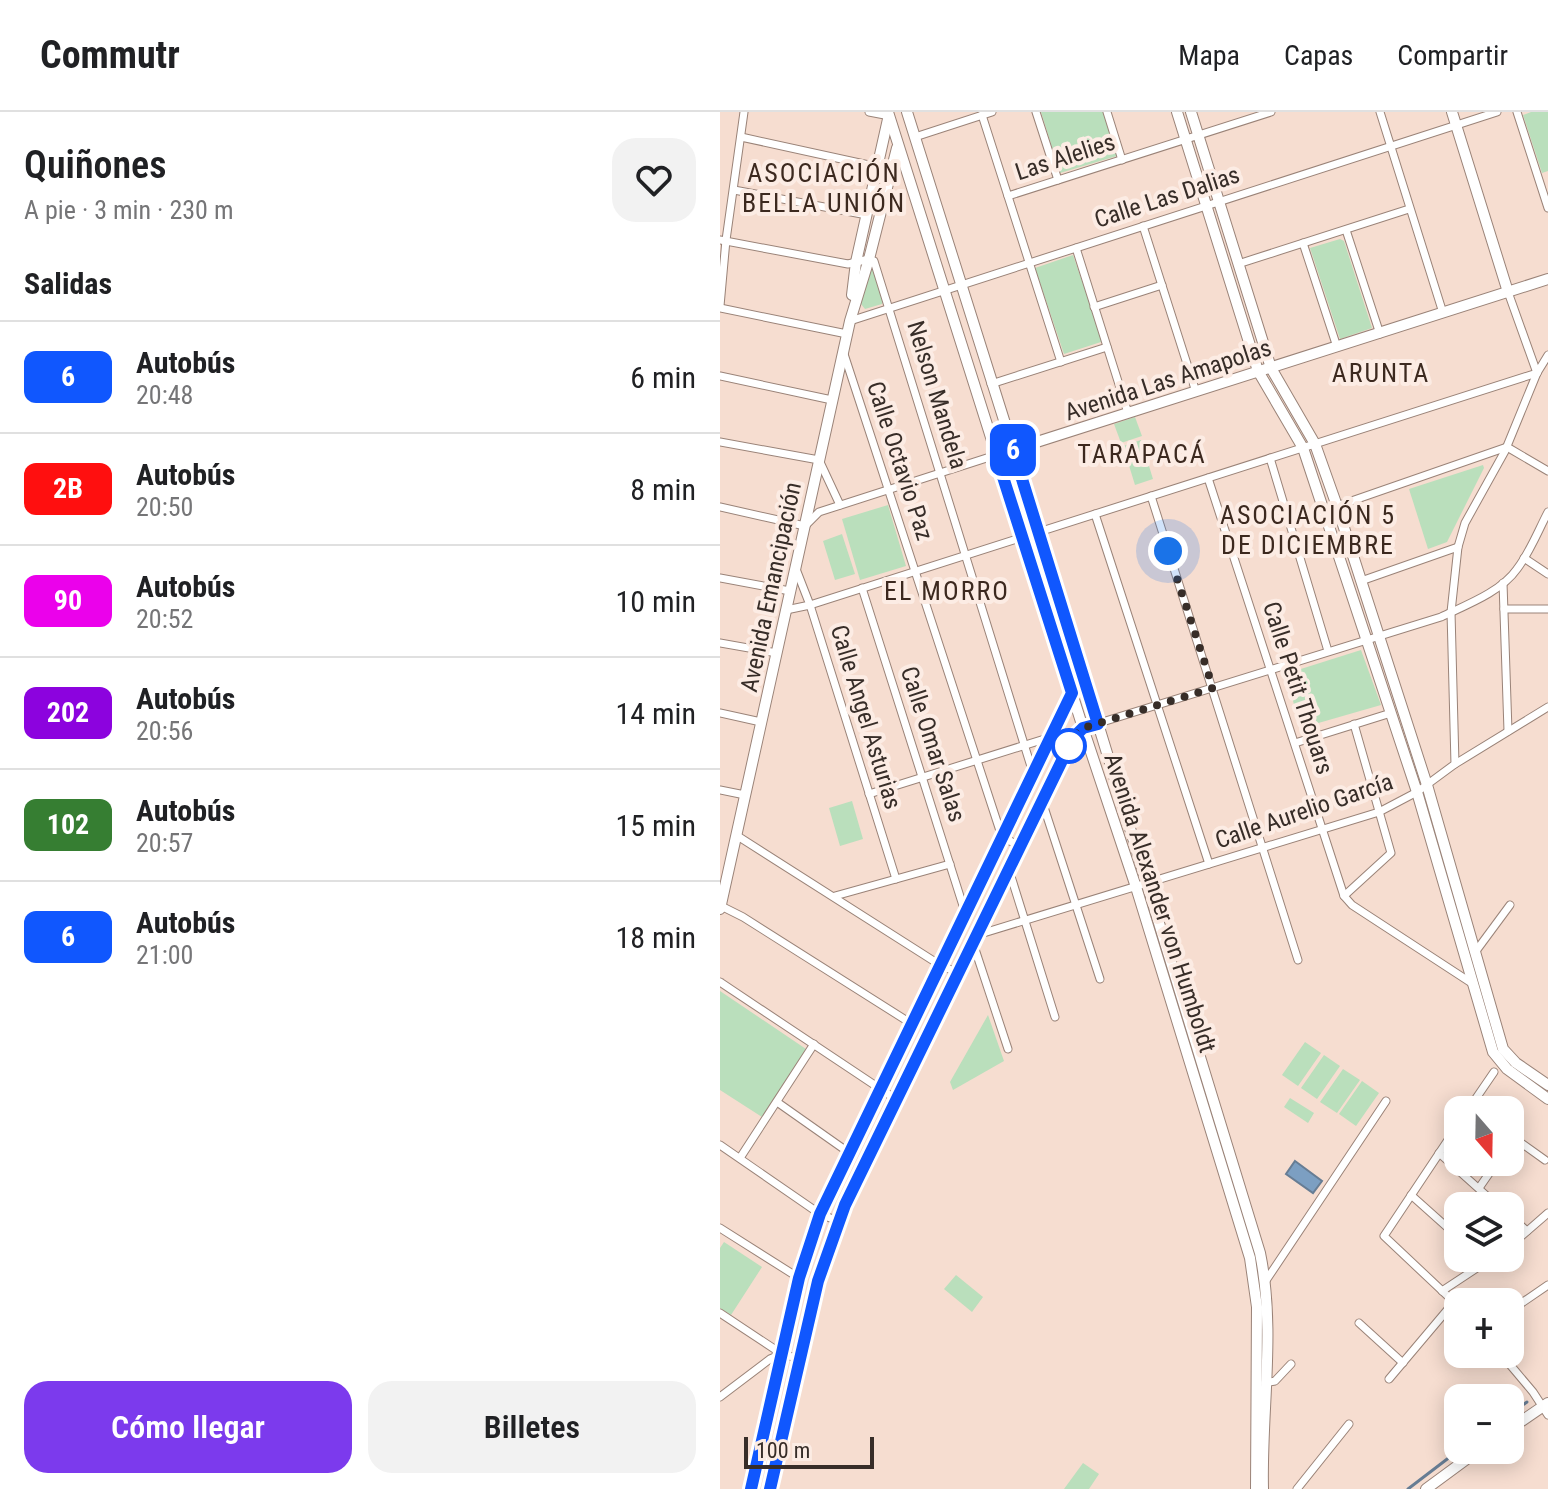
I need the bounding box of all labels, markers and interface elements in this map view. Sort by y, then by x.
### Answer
text: Commutr [40,33,180,77]
text: Mapa [1178,39,1240,72]
text: Capas [1284,39,1353,72]
text: Compartir [1397,39,1508,72]
street label: Las Alelies [1012,128,1118,186]
button: heart [612,138,696,222]
text: Quiñones [24,143,166,187]
district label: ASOCIACIÓN BELLA UNIÓN [742,158,906,218]
street label: Calle Las Dalias [1091,160,1243,234]
text: A pie · 3 min · 230 m [24,195,233,225]
text: Salidas [24,266,112,301]
street label: Nelson Mandela [901,318,973,472]
street label: Avenida Las Amapolas [1061,333,1275,427]
text: Autobús [136,345,235,380]
district label: ARUNTA [1332,358,1430,388]
text: 6 [61,360,75,393]
text: 6 min [630,360,696,395]
street label: Calle Octavio Paz [861,378,939,544]
text: 20:48 [136,380,193,410]
line badge: 6 [987,424,1039,476]
text: 6 [1006,433,1020,466]
district label: TARAPACÁ [1077,439,1207,469]
text: Autobús [136,457,235,492]
text: 2B [53,472,83,505]
text: 8 min [630,472,696,507]
street label: Avenida Emancipación [735,479,807,695]
text: 20:50 [136,492,193,522]
district label: ASOCIACIÓN 5 DE DICIEMBRE [1220,500,1396,560]
your location [1148,531,1188,571]
text: Autobús [136,569,235,604]
district label: EL MORRO [884,576,1010,606]
text: 90 [54,584,82,617]
text: 10 min [615,584,696,619]
street label: Calle Petit Thouars [1257,598,1339,778]
text: 20:52 [136,604,193,634]
street label: Calle Angel Asturias [825,621,907,813]
street label: Calle Omar Salas [895,663,971,825]
text: Autobús [136,681,235,716]
text: 202 [47,696,89,729]
text: 14 min [615,696,696,731]
text: 20:56 [136,716,193,746]
unlabelled marker [1052,729,1086,763]
street label: Avenida Alexander von Humboldt [1098,750,1222,1056]
street label: Calle Aurelio García [1211,767,1397,855]
text: Autobús [136,793,235,828]
text: 102 [47,808,89,841]
text: 15 min [615,808,696,843]
text: 20:57 [136,828,193,858]
text: Autobús [136,905,235,940]
text: 6 [61,920,75,953]
text: 18 min [615,920,696,955]
text: 21:00 [136,940,193,970]
north arrow [1444,1096,1524,1176]
map controls [1444,1096,1524,1464]
button: layers [1444,1192,1524,1272]
button: + [1444,1288,1524,1368]
button: Cómo llegar [24,1381,352,1473]
button: Billetes [368,1381,696,1473]
button: − [1444,1384,1524,1464]
scale bar [744,1433,874,1469]
text: 100 m [756,1438,810,1463]

